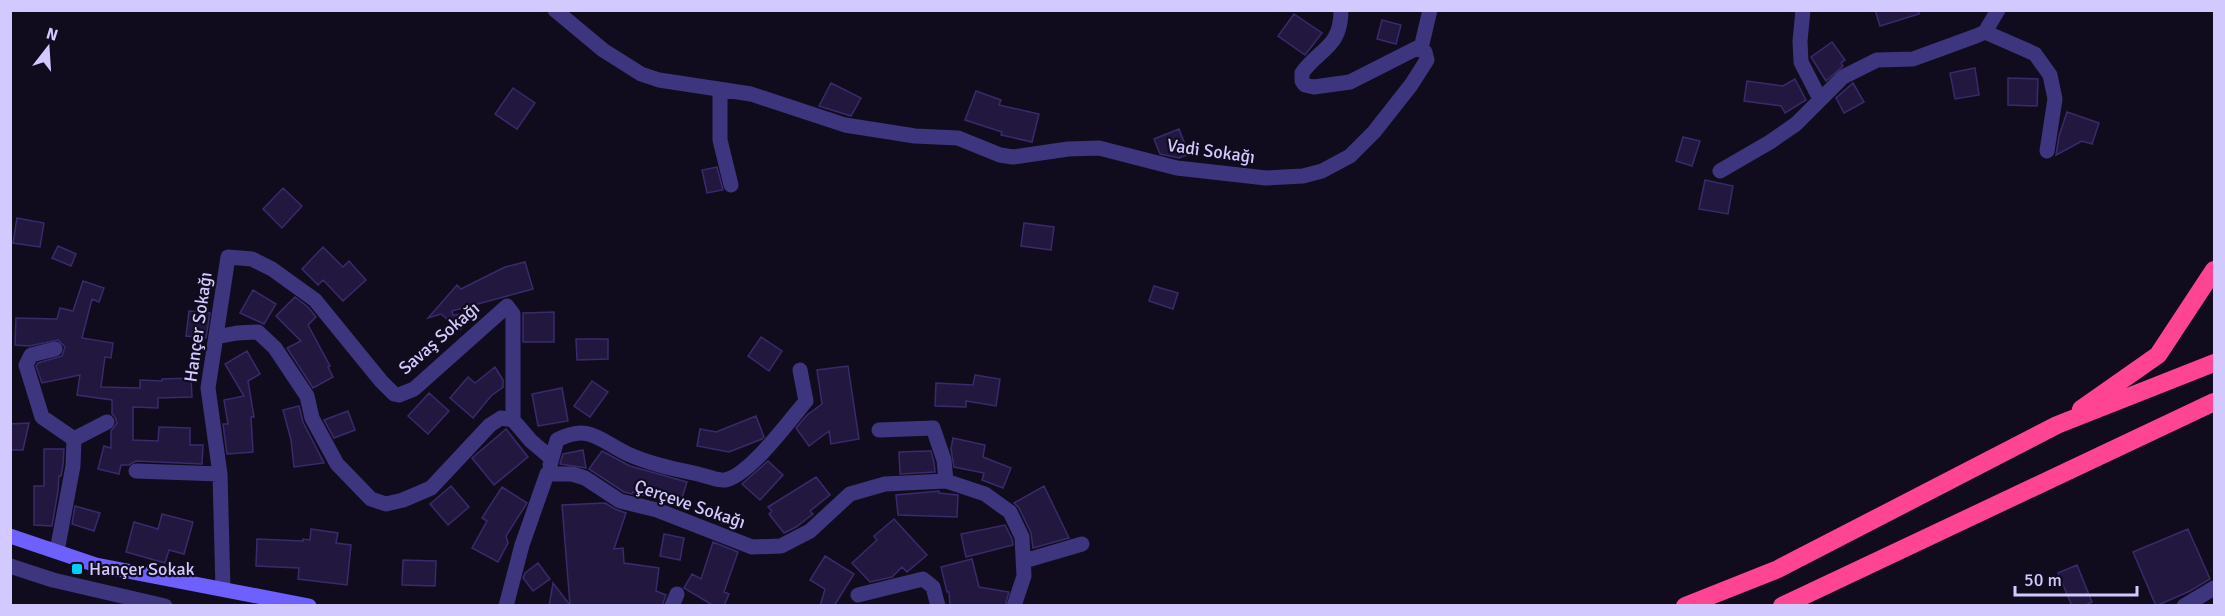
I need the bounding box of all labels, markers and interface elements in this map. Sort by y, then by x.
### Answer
north arrow [18,18,78,78]
text: N [44,23,60,46]
street label: Vadi Sokağı [1165,134,1257,168]
street label: Hançer Sokağı [179,271,217,383]
street label: Savaş Sokağı [394,297,484,379]
street label: Çerçeve Sokağı [632,475,748,533]
place label: Hançer Sokak [89,558,195,580]
scale bar [2015,559,2136,597]
marker: Hançer Sokak [70,562,84,576]
text: 50 m [2024,569,2062,591]

